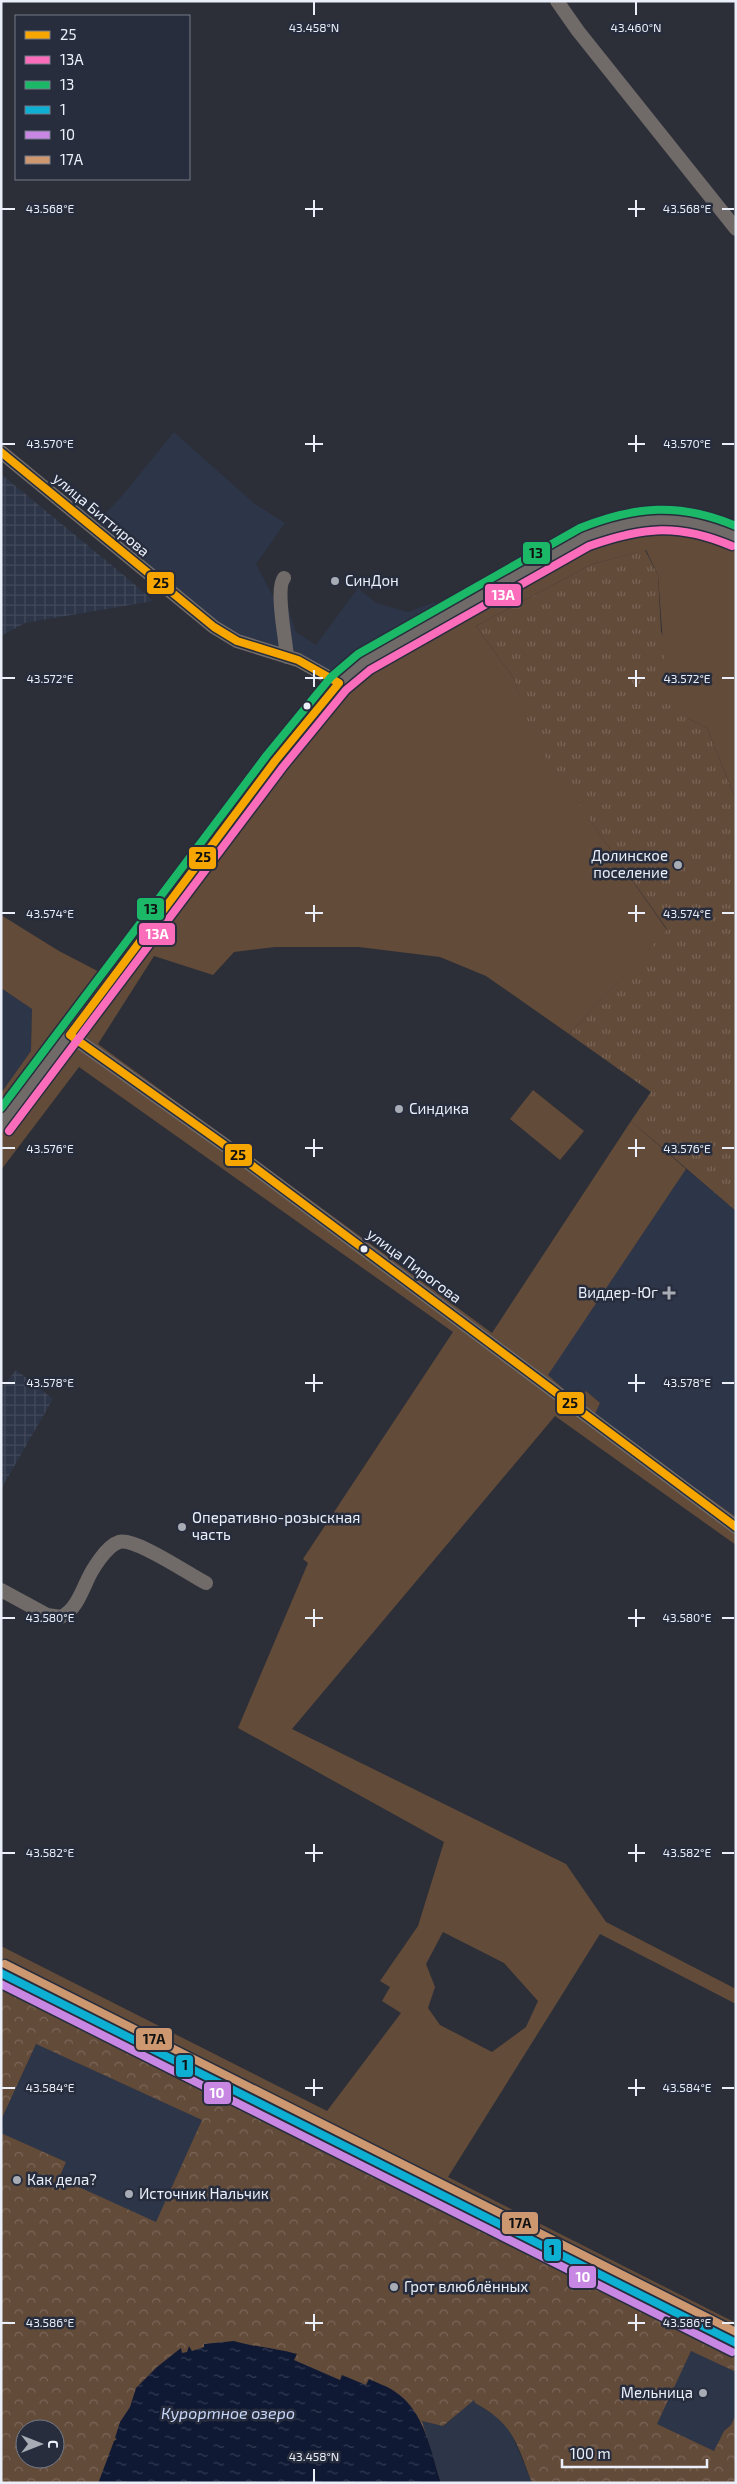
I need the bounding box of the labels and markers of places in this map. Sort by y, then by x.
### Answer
place label: СинДон [345,571,399,589]
marker: СинДон [329,575,341,587]
unlabelled marker [302,701,312,711]
place label: Долинское поселение [591,846,668,881]
marker: Долинское поселение [672,859,684,871]
place label: Синдика [409,1099,469,1117]
marker: Синдика [393,1103,405,1115]
unlabelled marker [359,1244,369,1254]
place label: Виддер-Юг [578,1283,658,1301]
marker: Виддер-Юг [662,1286,676,1300]
place label: Оперативно-розыскная часть [192,1508,360,1543]
marker: Оперативно-розыскная часть [176,1521,188,1533]
place label: Как дела? [27,2170,97,2188]
marker: Как дела? [11,2174,23,2186]
place label: Источник Нальчик [139,2184,269,2202]
marker: Источник Нальчик [123,2188,135,2200]
place label: Грот влюблённых [404,2277,528,2295]
marker: Грот влюблённых [388,2281,400,2293]
place label: Мельница [621,2383,693,2401]
marker: Мельница [697,2387,709,2399]

